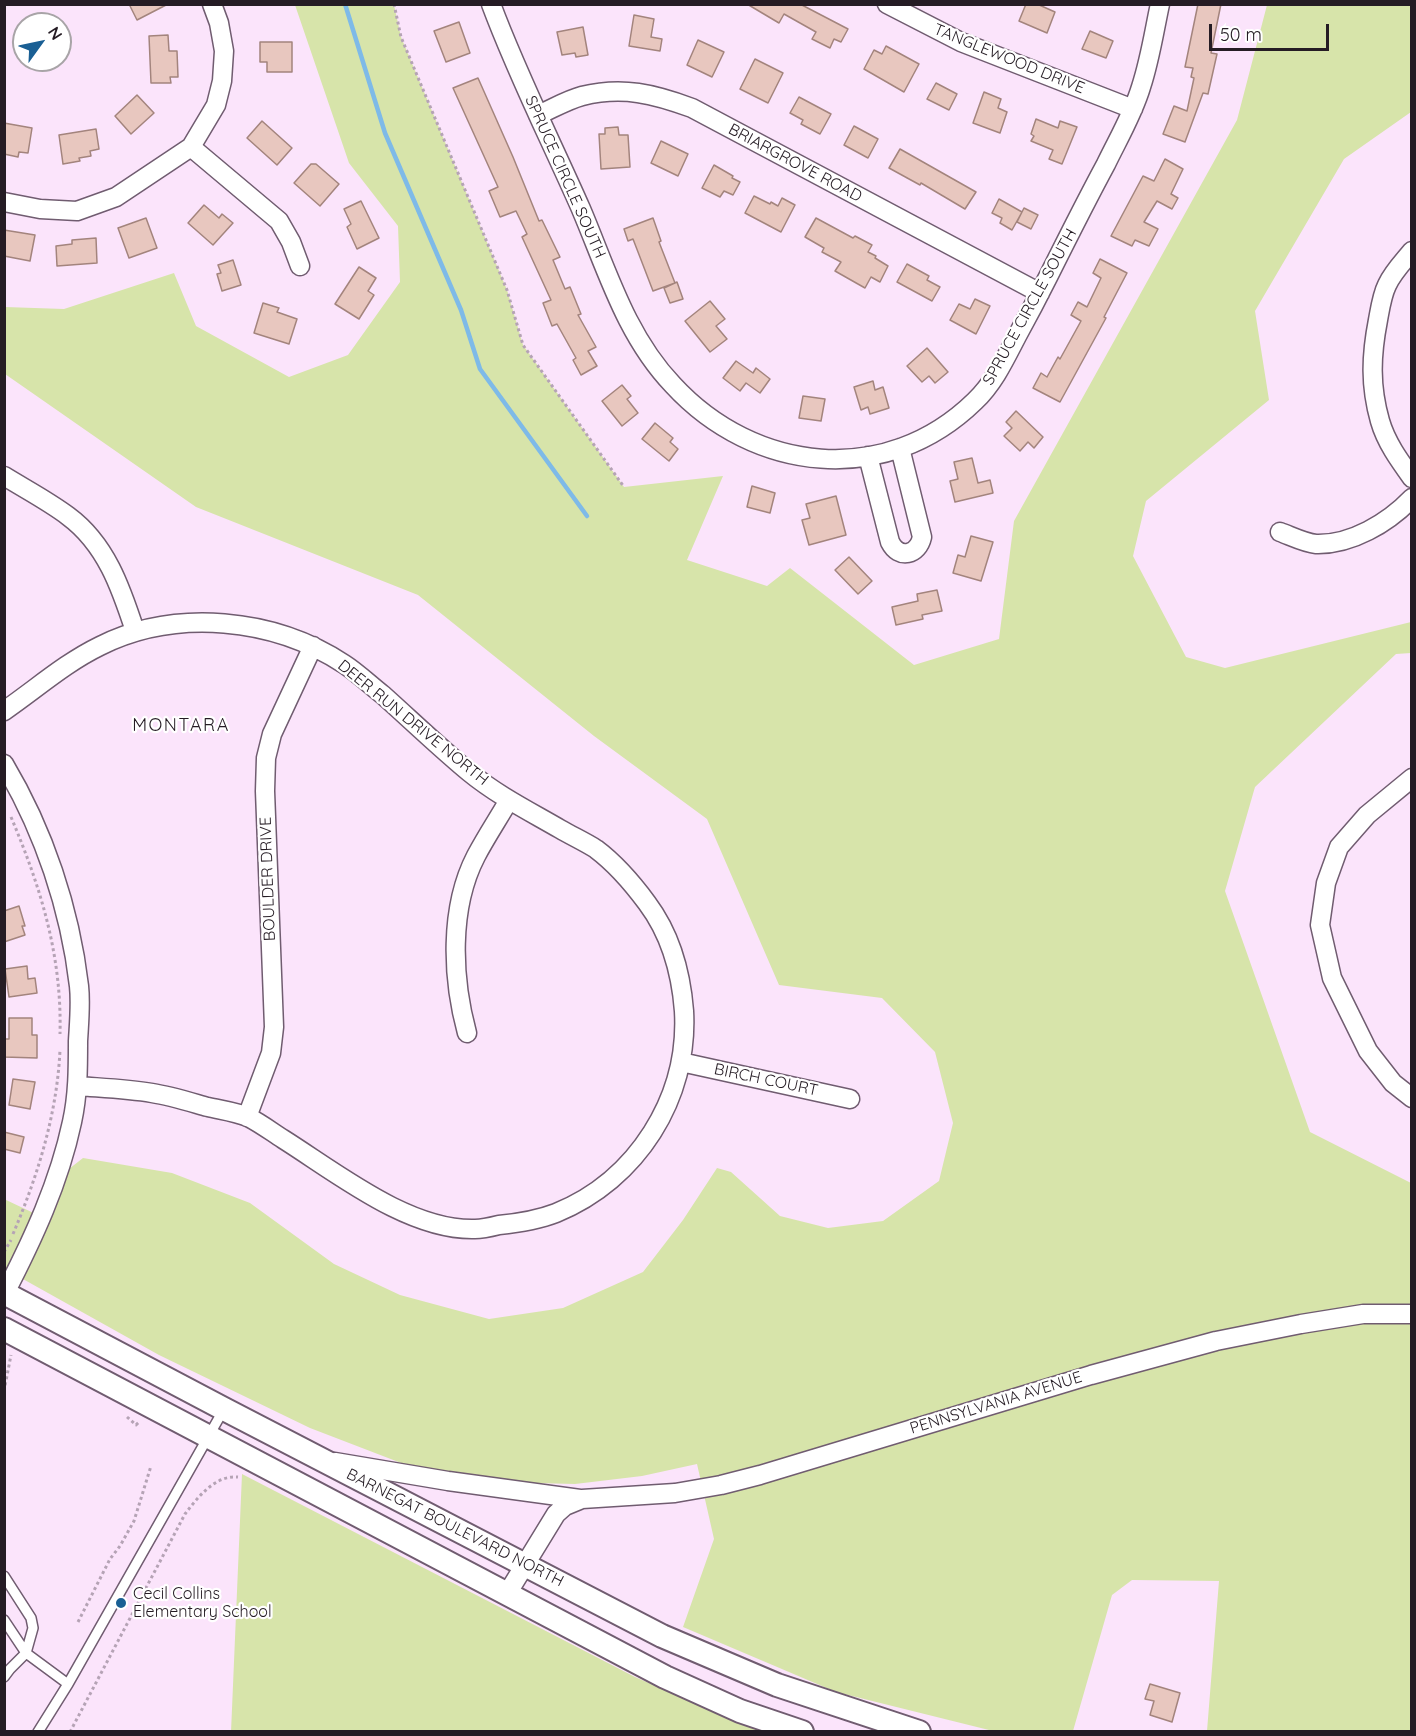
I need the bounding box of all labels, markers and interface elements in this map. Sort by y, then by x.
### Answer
north arrow [12,12,72,72]
scale bar [1212,12,1332,50]
street label: TANGLEWOOD DRIVE [931,20,1087,98]
text: N [44,23,67,44]
text: 50 m [1220,23,1262,46]
street label: SPRUCE CIRCLE SOUTH [520,93,610,261]
street label: BRIARGROVE ROAD [725,120,865,206]
street label: SPRUCE CIRCLE SOUTH [979,225,1081,389]
street label: DEER RUN DRIVE NORTH [334,656,492,790]
district label: MONTARA [132,715,230,737]
street label: BOULDER DRIVE [256,817,280,941]
street label: BIRCH COURT [712,1060,820,1100]
street label: PENNSYLVANIA AVENUE [908,1368,1084,1438]
street label: BARNEGAT BOULEVARD NORTH [343,1465,567,1591]
place label: Cecil Collins Elementary School [133,1584,272,1622]
marker: Cecil Collins Elementary School [114,1596,128,1610]

